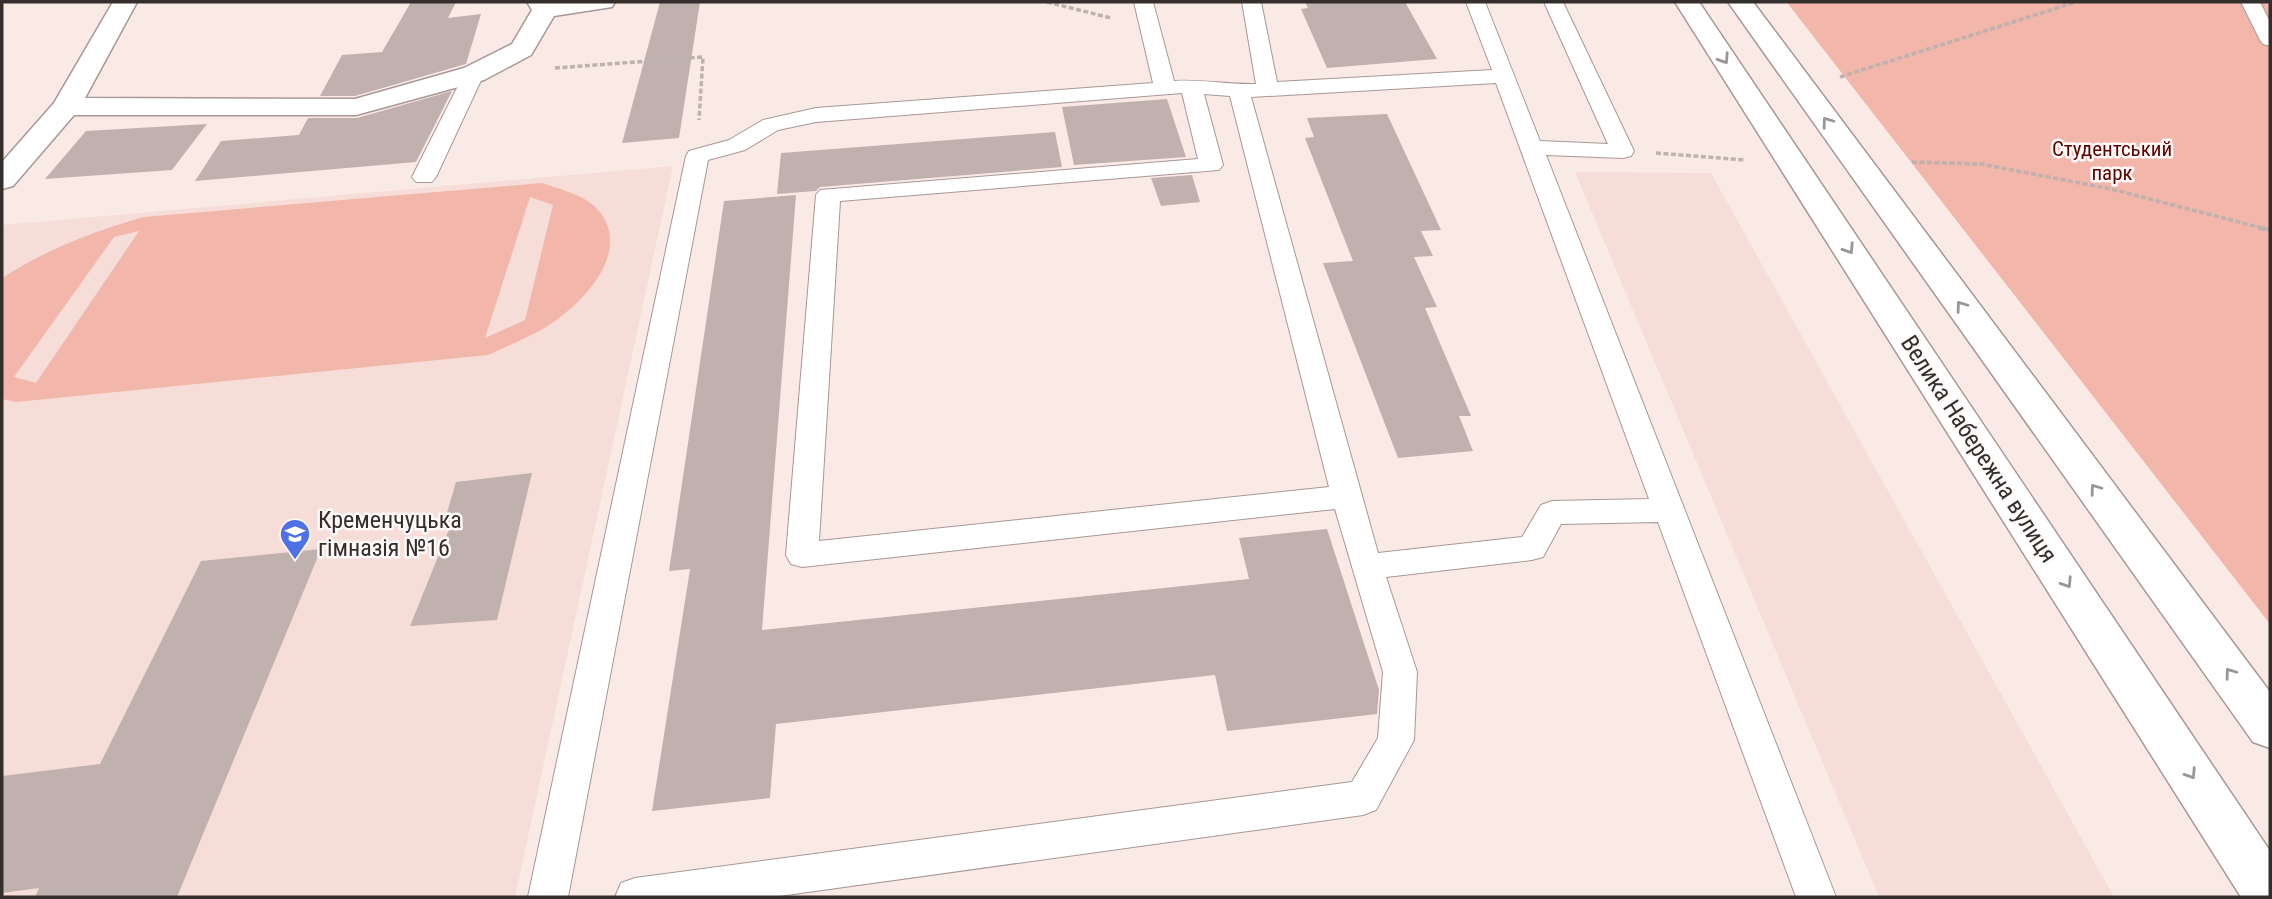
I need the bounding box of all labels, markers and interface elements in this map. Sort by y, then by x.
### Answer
one-way arrow [1716,51,1728,64]
one-way arrow [1823,117,1835,130]
park label: Студентський парк [2052,137,2172,185]
one-way arrow [1840,241,1853,254]
one-way arrow [1957,301,1969,314]
street label: Велика Набережна вулиця [1895,330,2063,568]
one-way arrow [2091,484,2104,497]
place label: Кременчуцька гімназія №16 [318,506,462,562]
school or university icon: Кременчуцька гімназія №16 [278,517,312,561]
one-way arrow [2059,575,2071,588]
one-way arrow [2226,668,2238,681]
one-way arrow [2183,766,2196,779]

